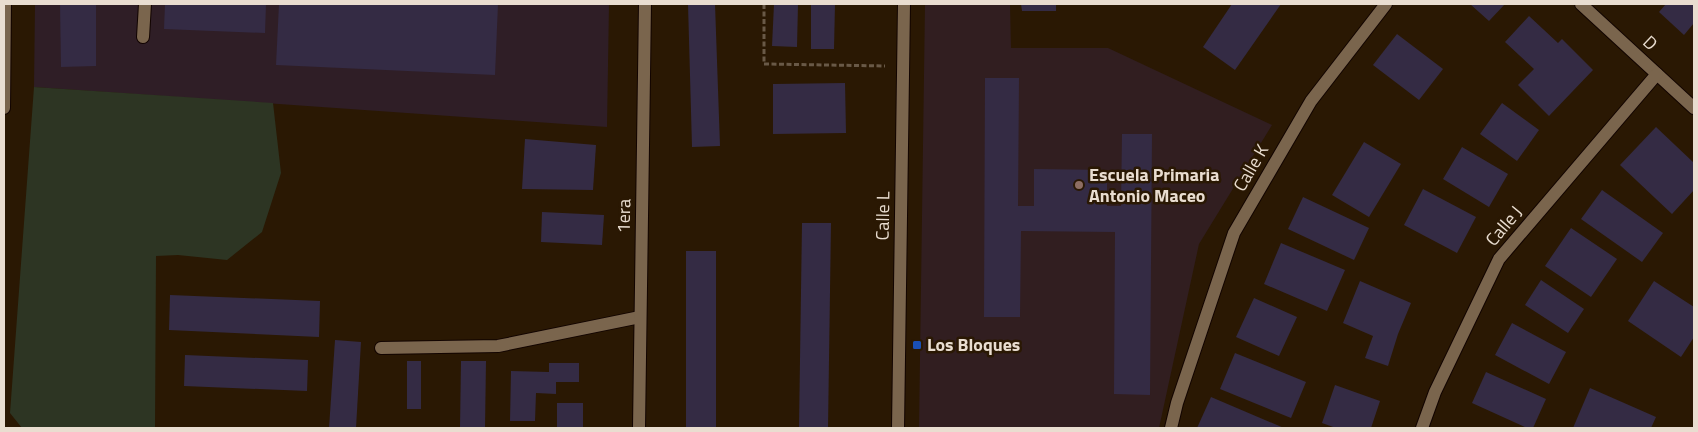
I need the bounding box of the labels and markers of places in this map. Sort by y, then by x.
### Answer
place label: Escuela Primaria Antonio Maceo [1089,161,1219,209]
marker: Escuela Primaria Antonio Maceo [1073,179,1085,191]
place label: Los Bloques [927,331,1020,358]
marker: Los Bloques [911,339,923,351]

